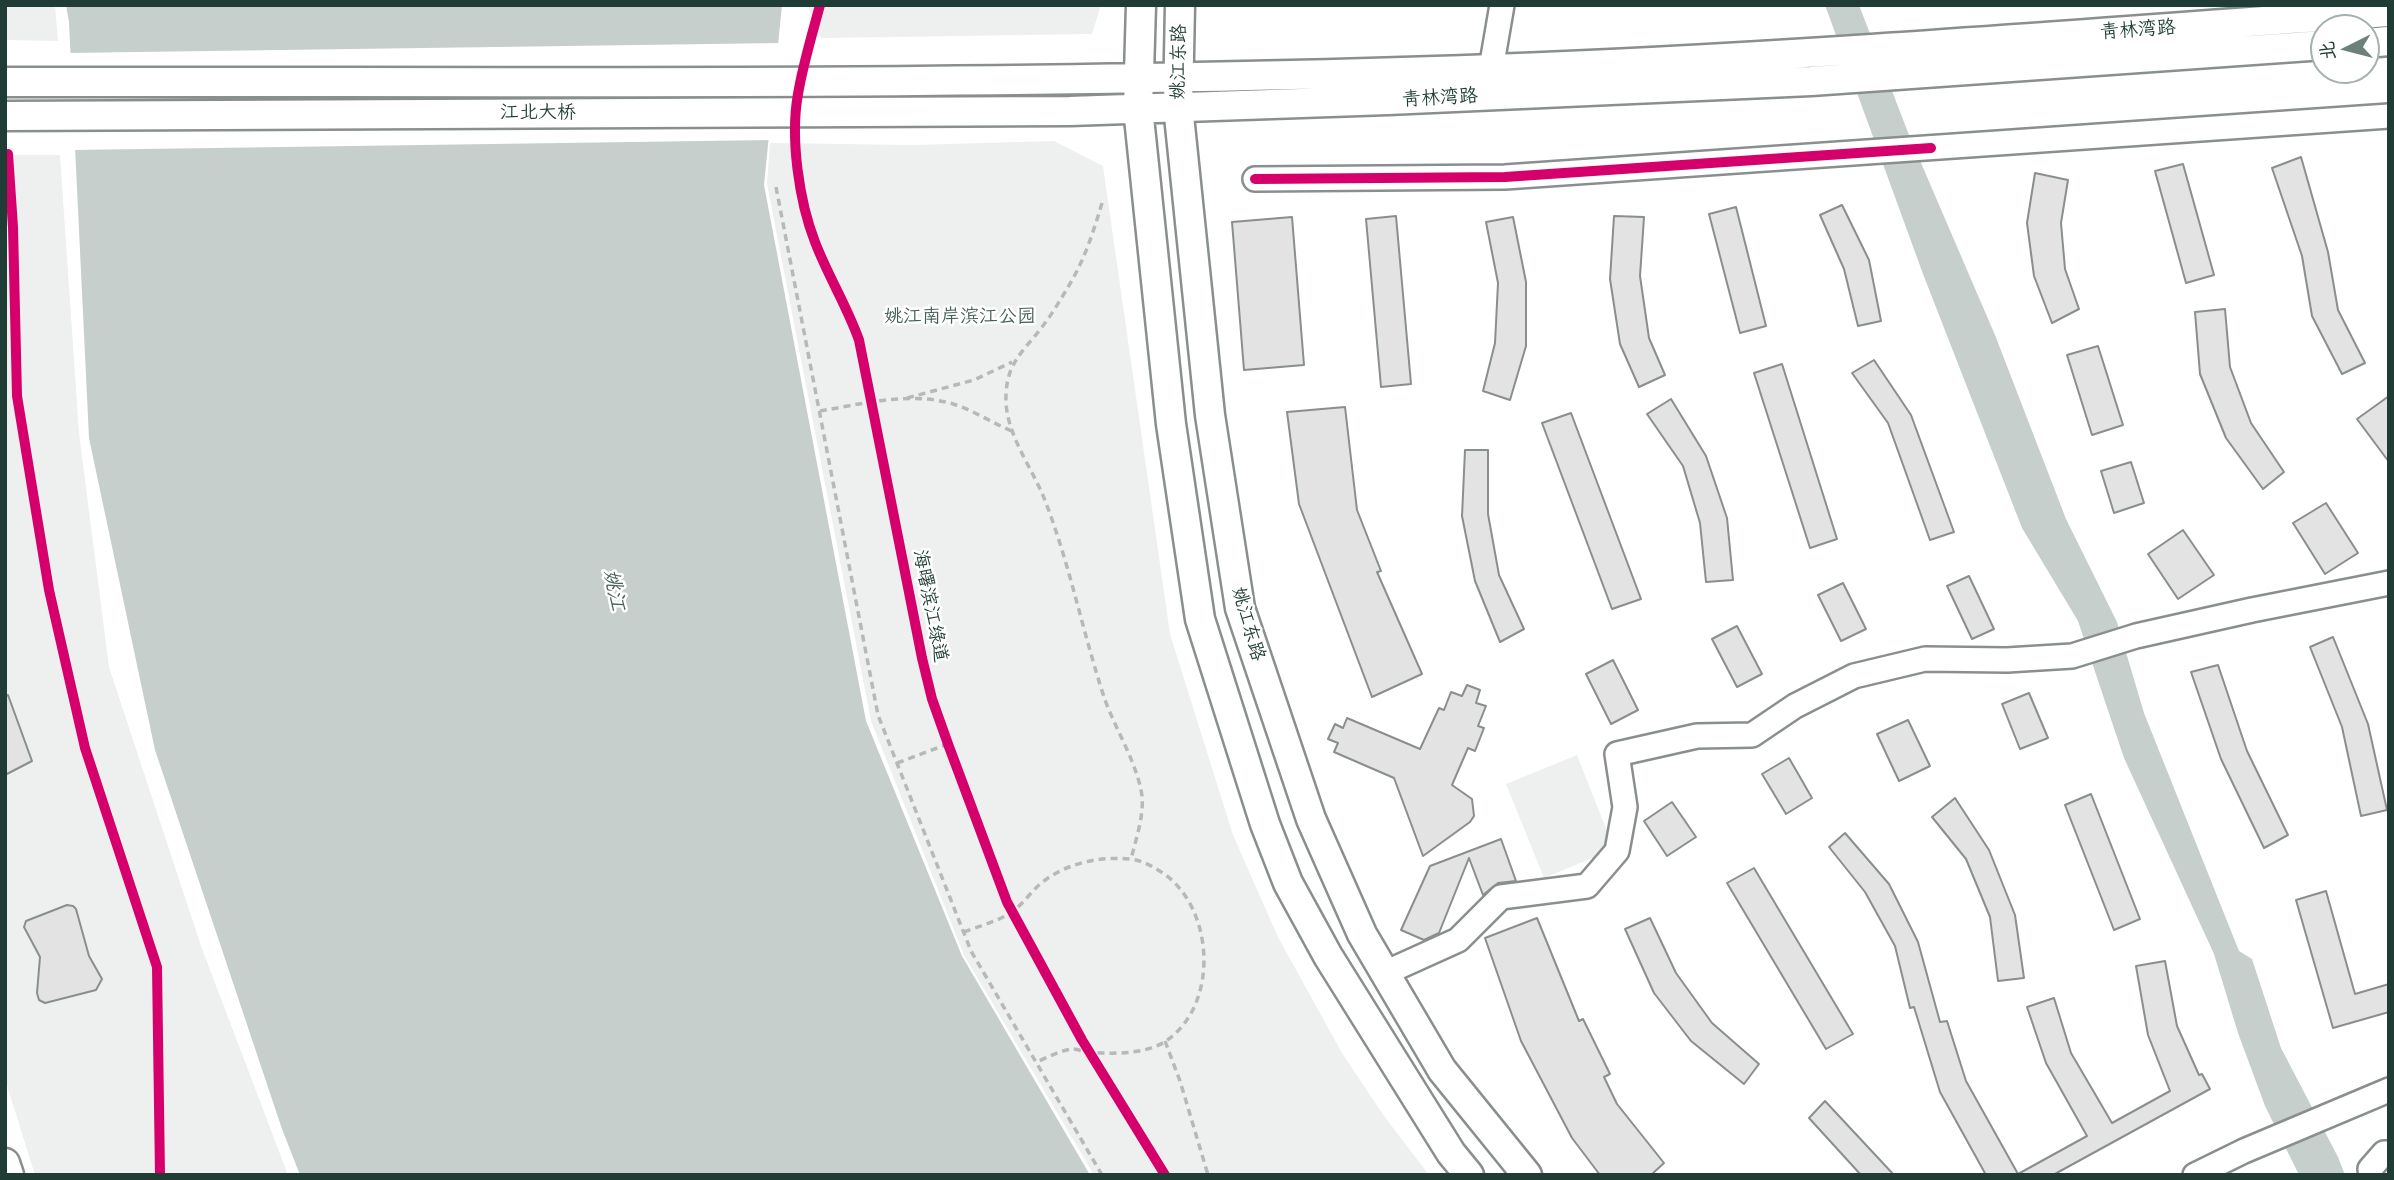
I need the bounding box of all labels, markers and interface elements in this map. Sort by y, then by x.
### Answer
north arrow [2310,14,2380,84]
street label: 青林湾路 [2099,16,2177,44]
street label: 姚江东路 [1167,24,1191,100]
text: 北 [2311,40,2341,62]
street label: 青林湾路 [1401,85,1479,111]
street label: 江北大桥 [500,102,576,124]
park label: 姚江南岸滨江公园 [884,306,1036,328]
street label: 海曙滨江绿道 [908,548,952,664]
water label: 姚江 [598,567,630,613]
street label: 姚江东路 [1227,584,1269,664]

